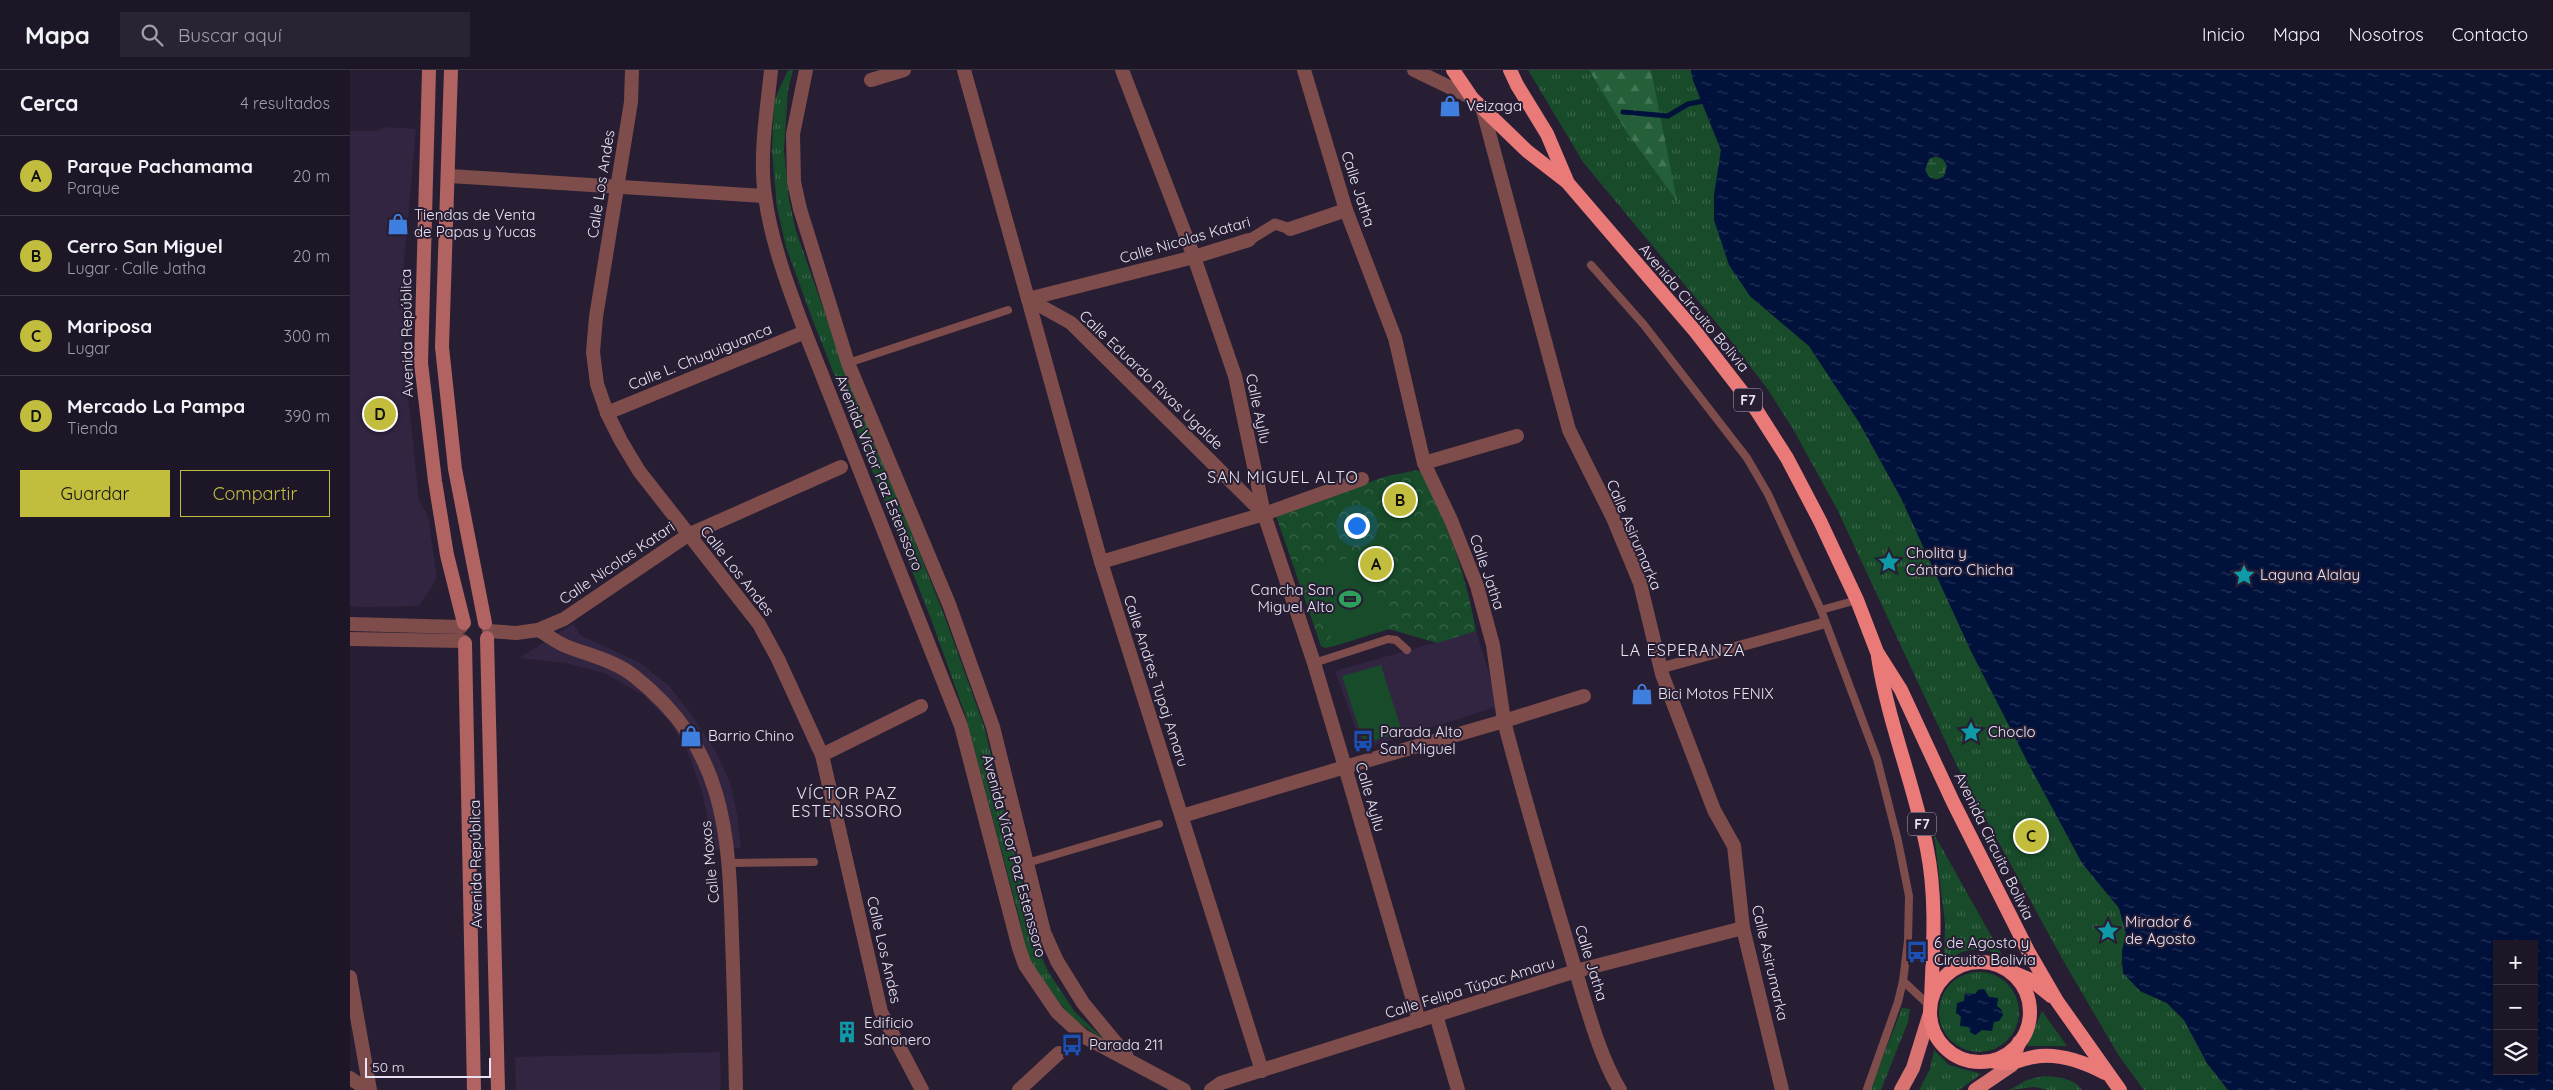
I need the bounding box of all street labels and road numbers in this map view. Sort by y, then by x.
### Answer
street label: Calle Los Andes [583,128,618,239]
street label: Calle Jatha [1337,149,1380,229]
street label: Calle Nicolas Katari [1117,212,1252,267]
street label: Avenida Circuito Bolivia [1635,240,1754,376]
street label: Avenida República [396,269,417,397]
street label: Calle Eduardo Rivas Ugalde [1075,306,1227,453]
street label: Calle L. Chuquiguanca [625,319,774,394]
street label: Avenida Víctor Paz Estenssoro [831,372,927,573]
street label: Calle Ayllu [1242,372,1275,446]
road number: F7 [1734,388,1762,412]
street label: Calle Asirumarka [1603,477,1666,593]
street label: Calle Nicolas Katari [555,517,678,608]
street label: Calle Los Andes [696,522,779,620]
street label: Calle Jatha [1466,532,1509,612]
street label: Calle Andres Tupaj Amaru [1120,592,1193,769]
street label: Avenida Víctor Paz Estenssoro [978,752,1051,959]
street label: Calle Ayllu [1352,760,1389,834]
street label: Avenida Circuito Bolivia [1950,769,2038,923]
street label: Avenida República [465,800,486,928]
road number: F7 [1908,812,1936,836]
street label: Calle Moxos [696,820,723,904]
street label: Calle Los Andes [863,894,906,1005]
street label: Calle Asirumarka [1748,903,1793,1023]
street label: Calle Jatha [1571,923,1612,1003]
street label: Calle Felipa Túpac Amaru [1383,953,1557,1022]

